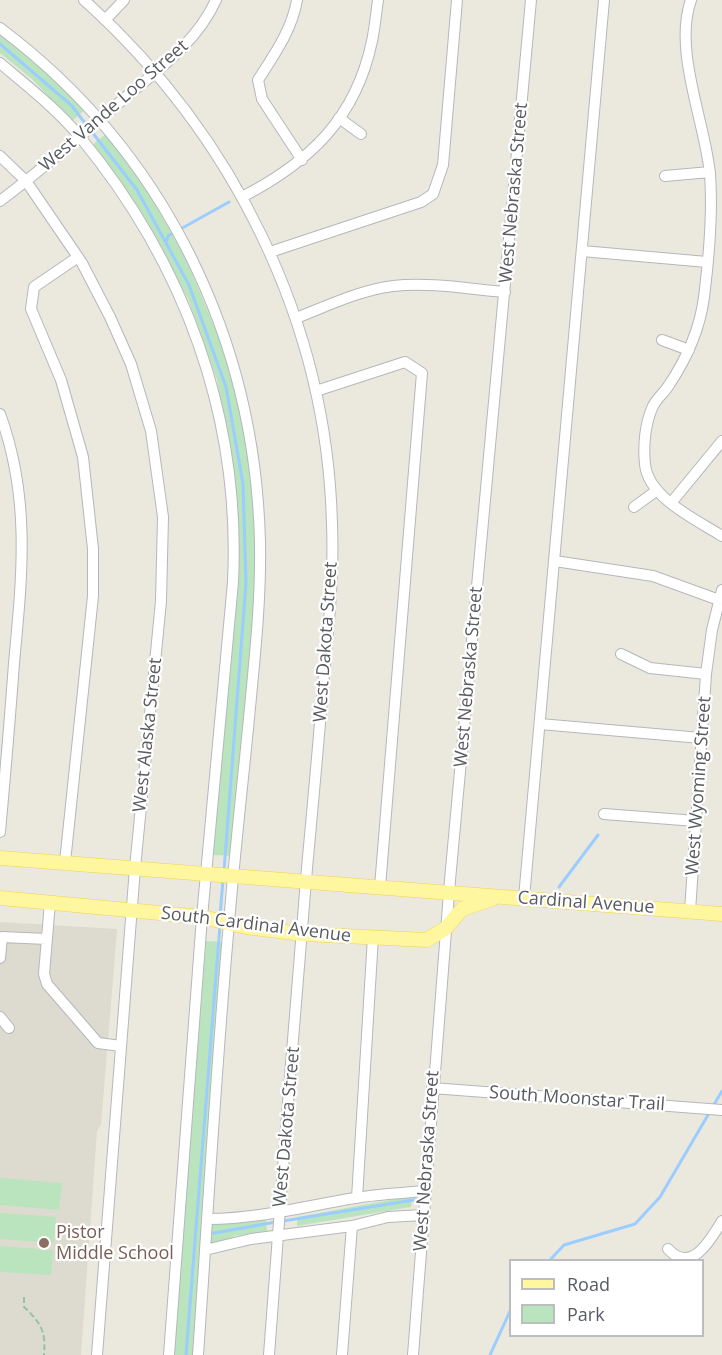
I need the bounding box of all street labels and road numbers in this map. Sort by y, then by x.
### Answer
street label: West Vande Loo Street [35,36,193,176]
street label: West Nebraska Street [495,102,533,284]
street label: West Dakota Street [310,561,342,723]
street label: West Nebraska Street [450,586,488,768]
street label: West Alaska Street [129,657,167,813]
street label: West Wyoming Street [682,696,716,876]
street label: Cardinal Avenue [517,887,655,919]
street label: South Cardinal Avenue [160,903,352,947]
street label: West Dakota Street [269,1046,305,1208]
street label: West Nebraska Street [410,1070,444,1252]
street label: South Moonstar Trail [488,1082,666,1116]

